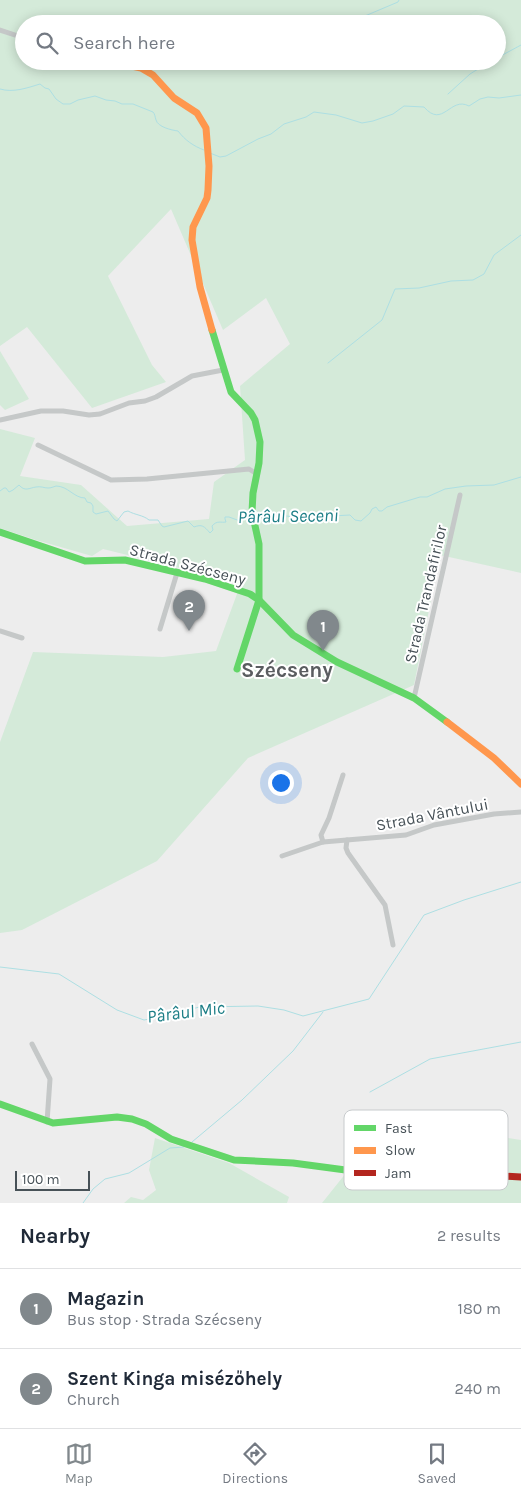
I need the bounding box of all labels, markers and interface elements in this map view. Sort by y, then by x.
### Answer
search box [15,15,506,70]
icon: search [33,29,61,57]
text: Search here [73,32,175,54]
water label: Pârâul Seceni [237,504,339,528]
street label: Strada Trandafirilor [400,523,451,665]
street label: Strada Szécseny [128,540,249,589]
pin: 2 [173,590,205,631]
pin: 1 [307,610,339,651]
district label: Szécseny [241,658,333,682]
your location [268,770,294,796]
street label: Strada Vântului [374,794,490,835]
water label: Pârâul Mic [146,996,227,1028]
legend [344,1110,508,1190]
text: Fast [385,1120,412,1137]
text: Slow [385,1142,415,1159]
text: Jam [385,1165,411,1182]
scale bar [15,1168,90,1191]
text: 100 m [22,1171,60,1188]
text: Nearby [20,1224,90,1248]
text: 2 results [437,1226,501,1245]
text: Magazin [67,1288,144,1310]
text: 1 [33,1299,39,1318]
text: 180 m [458,1299,501,1318]
text: Bus stop · Strada Szécseny [67,1310,262,1329]
text: Szent Kinga misézőhely [67,1368,282,1390]
text: 2 [31,1379,41,1398]
text: 240 m [455,1379,501,1398]
text: Church [67,1390,120,1409]
tab: Map [65,1440,93,1487]
tab: Directions [222,1440,288,1487]
tab: Saved [418,1440,456,1487]

